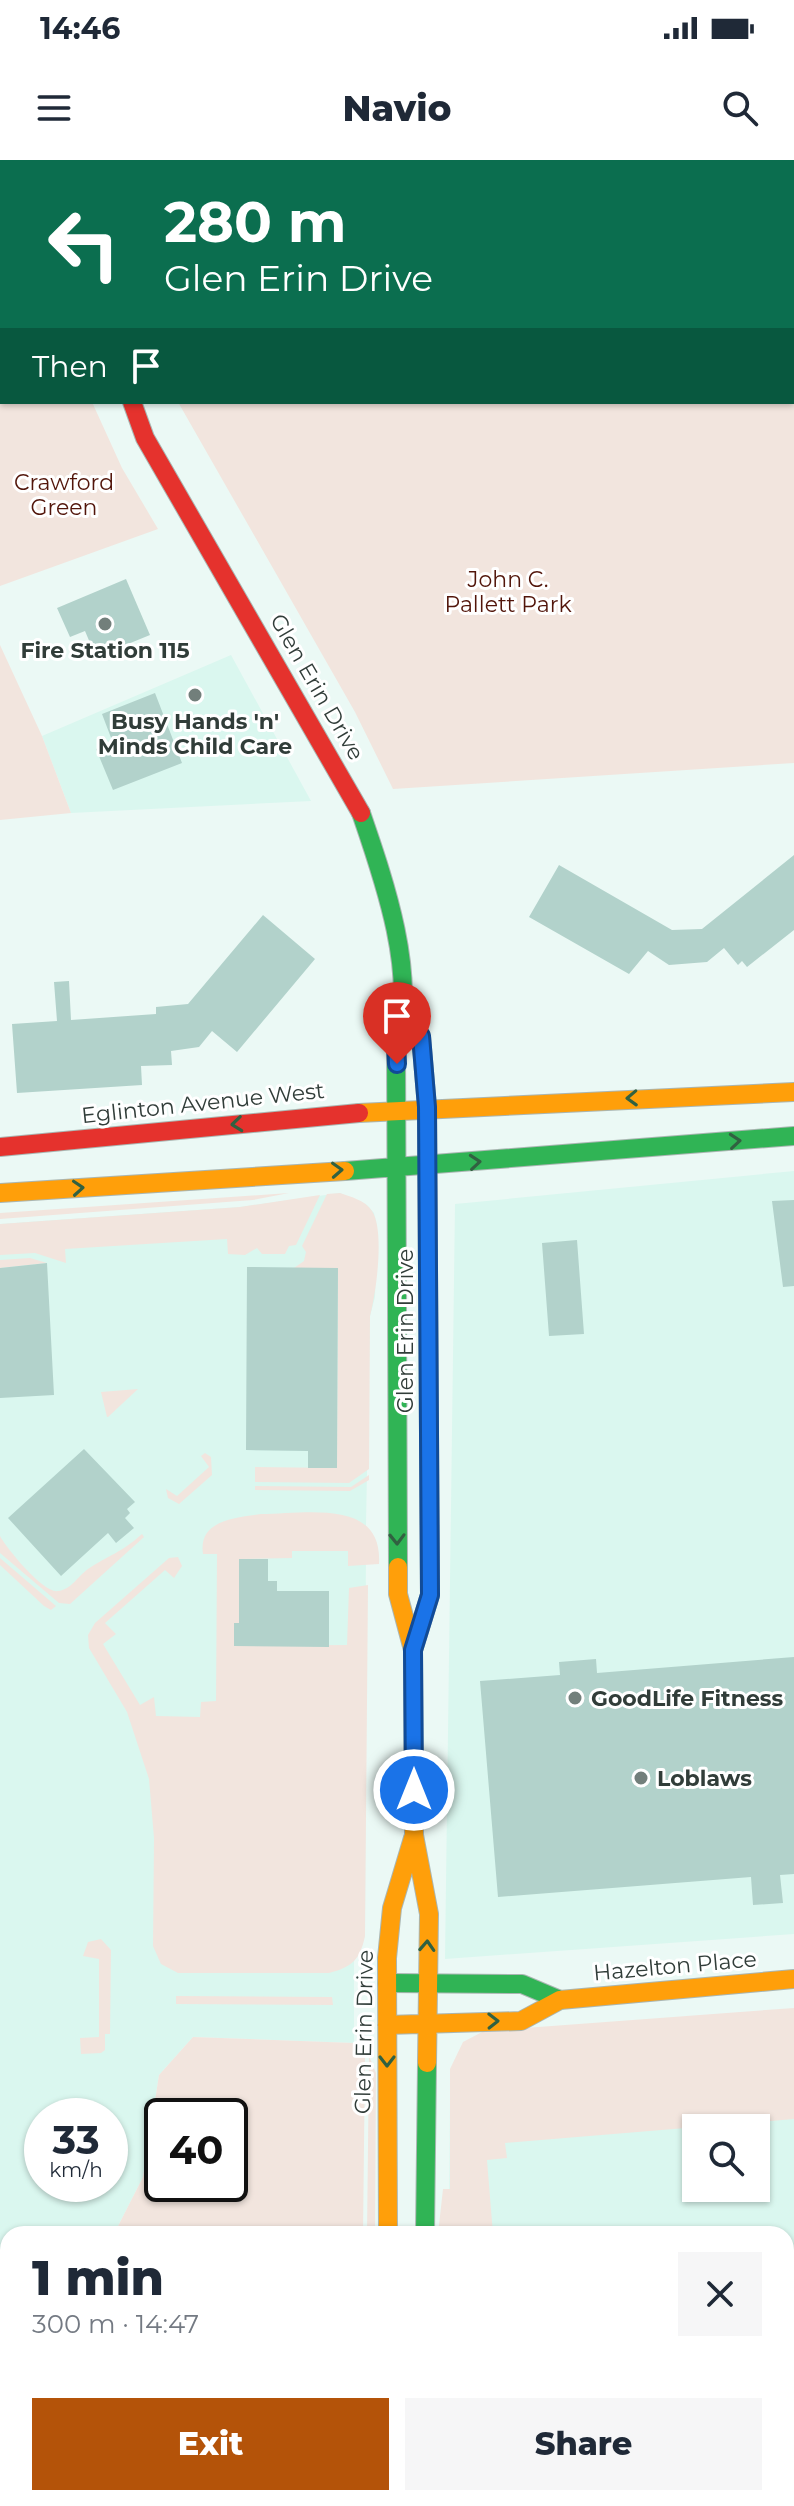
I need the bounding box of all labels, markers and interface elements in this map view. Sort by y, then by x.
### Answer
text: 14:46 [40,10,120,47]
icon: menu [32,86,76,130]
text: Navio [343,86,451,130]
icon: search [718,86,762,130]
text: 280 m [164,188,347,256]
icon: left [32,192,136,296]
text: Glen Erin Drive [164,256,433,300]
icon: arrive [124,344,168,388]
text: Then [32,348,108,385]
park label: Crawford Green [14,469,114,521]
park label: John C. Pallett Park [444,566,572,618]
street label: Glen Erin Drive [264,609,370,765]
marker: Fire Station 115 [96,615,114,633]
place label: Fire Station 115 [20,637,190,664]
marker: Busy Hands 'n' Minds Child Care [186,686,204,704]
place label: Busy Hands 'n' Minds Child Care [98,708,292,760]
pin [363,982,431,1064]
icon: arrive [375,994,419,1038]
street label: Eglinton Avenue West [80,1077,326,1129]
one-way arrow [625,1090,638,1107]
one-way arrow [230,1115,243,1132]
one-way arrow [729,1133,742,1150]
one-way arrow [469,1154,482,1171]
one-way arrow [331,1161,344,1178]
one-way arrow [72,1180,85,1197]
street label: Glen Erin Drive [392,1249,419,1413]
one-way arrow [388,1533,406,1546]
place label: GoodLife Fitness [591,1685,783,1712]
marker: GoodLife Fitness [566,1689,584,1707]
position arrow [372,1748,456,1832]
place label: Loblaws [657,1765,752,1792]
marker: Loblaws [632,1769,650,1787]
one-way arrow [418,1939,435,1952]
street label: Hazelton Place [592,1945,758,1987]
street label: Glen Erin Drive [349,1950,379,2114]
one-way arrow [487,2013,500,2030]
one-way arrow [378,2055,396,2068]
speed limit sign: 40 [144,2098,248,2202]
map controls [682,2114,770,2202]
button: search [682,2114,770,2202]
text: 33 [52,2115,100,2164]
text: km/h [49,2158,103,2182]
text: 1 min [32,2249,164,2307]
button: close [678,2252,762,2336]
text: 300 m · 14:47 [32,2308,199,2340]
button: Exit [32,2398,389,2490]
button: Share [405,2398,762,2490]

